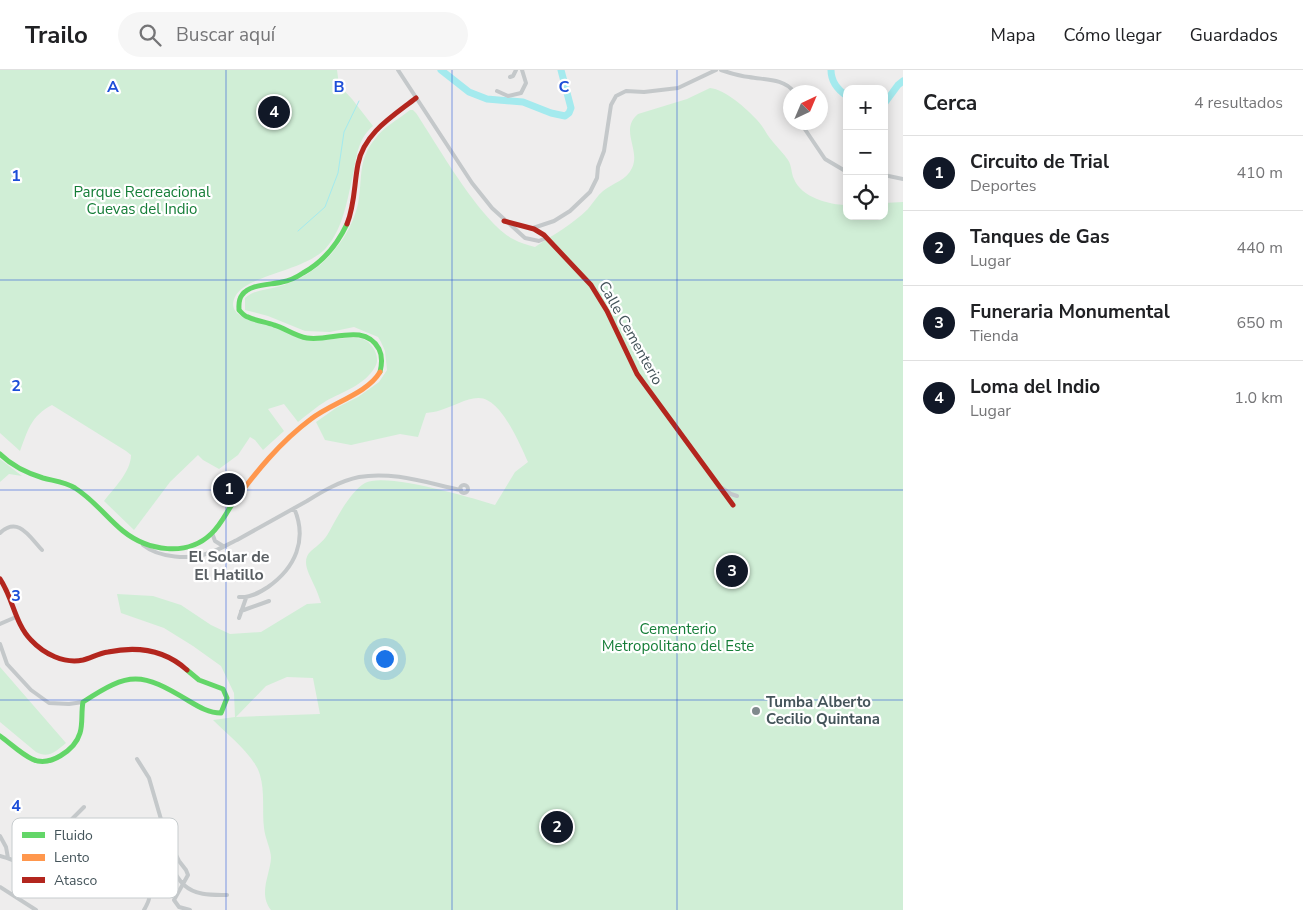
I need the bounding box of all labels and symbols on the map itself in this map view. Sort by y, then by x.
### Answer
text: A [107,76,119,98]
text: B [333,76,345,98]
text: C [559,76,570,98]
north arrow [783,85,828,130]
pin: 4 [258,93,290,131]
text: 1 [11,165,21,187]
park label: Parque Recreacional Cuevas del Indio [73,182,211,219]
street label: Calle Cementerio [594,278,668,388]
text: 2 [11,375,21,397]
pin: 1 [213,470,245,508]
district label: El Solar de El Hatillo [188,546,270,586]
pin: 3 [716,552,748,590]
text: 3 [11,585,21,607]
park label: Cementerio Metropolitano del Este [602,619,754,656]
your location [372,646,398,672]
place label: Tumba Alberto Cecilio Quintana [766,692,880,729]
marker: Tumba Alberto Cecilio Quintana [750,705,762,717]
text: 4 [11,795,21,817]
pin: 2 [541,808,573,846]
legend [12,818,178,898]
text: Fluido [54,826,93,845]
text: Lento [54,848,90,867]
text: Atasco [54,871,97,890]

